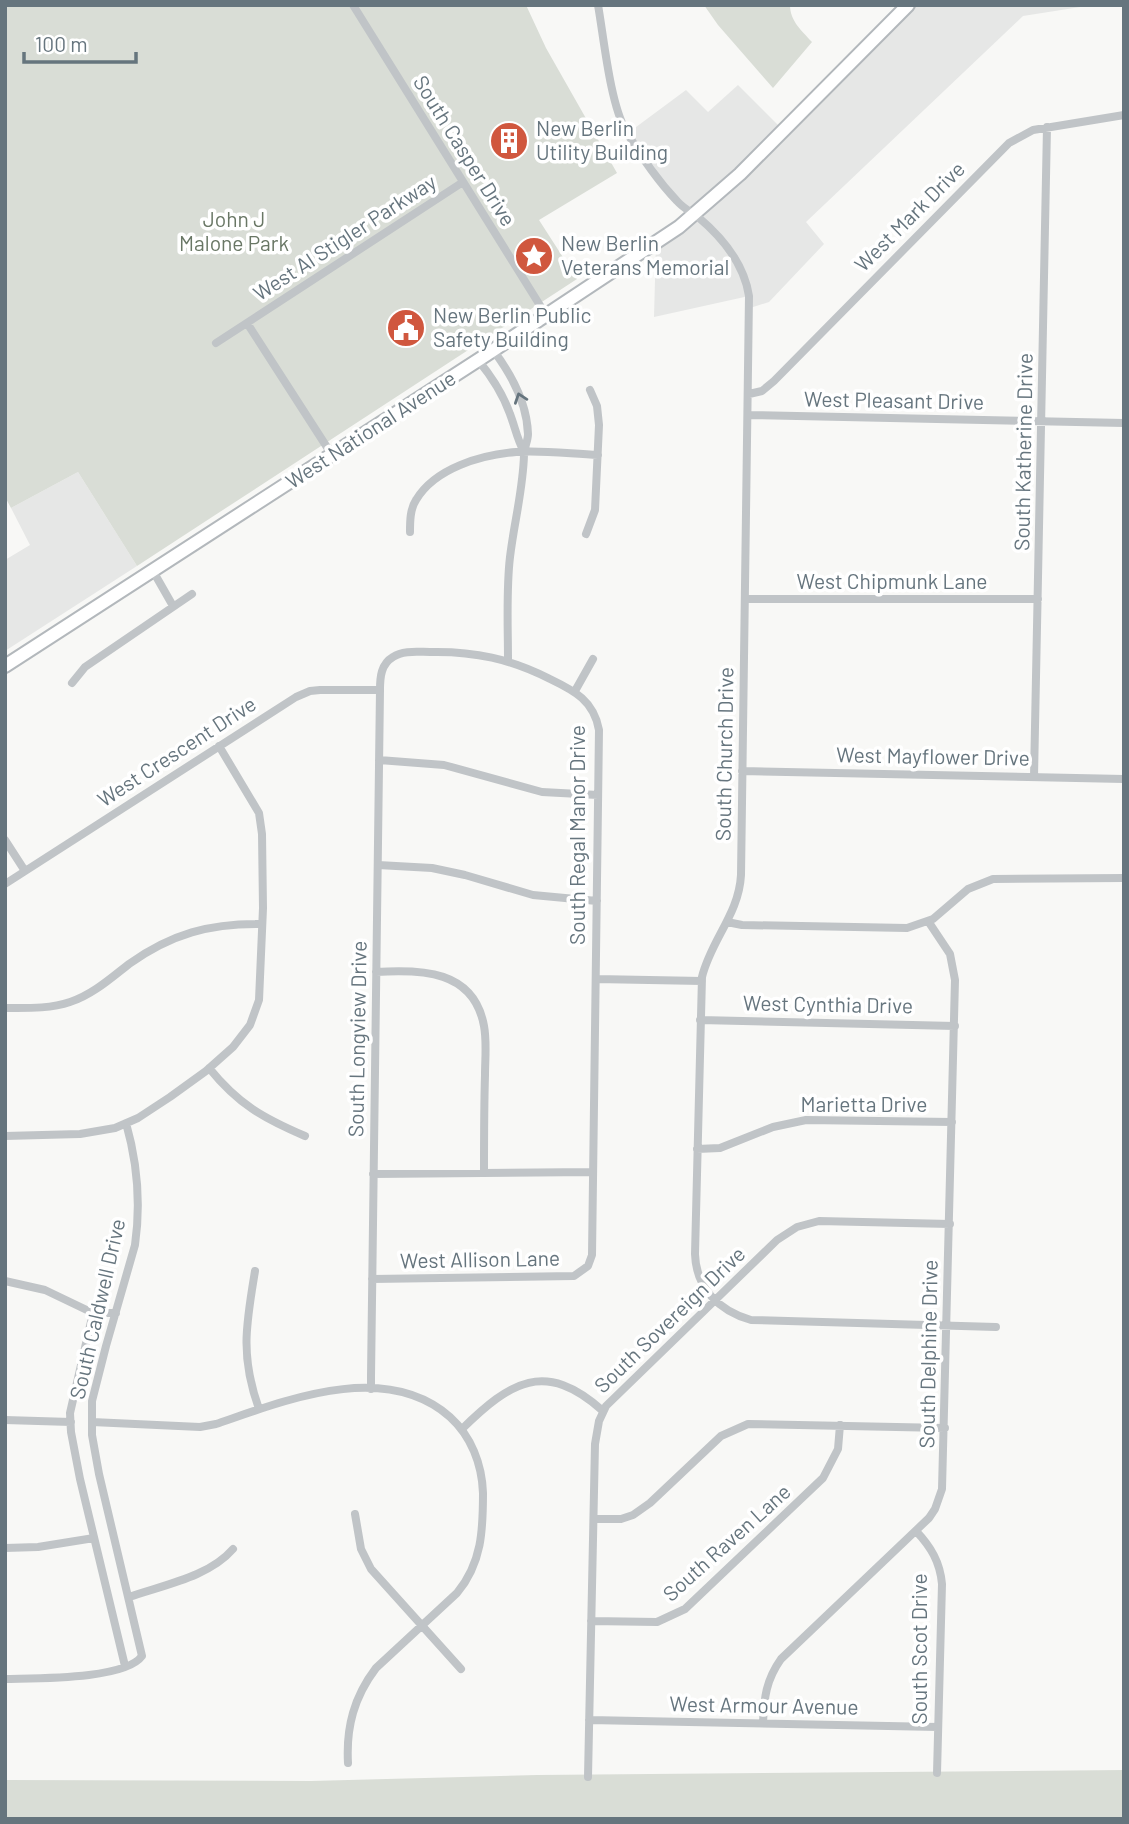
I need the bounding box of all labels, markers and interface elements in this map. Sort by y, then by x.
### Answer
scale bar [24,21,136,65]
text: 100 m [35,31,88,56]
street label: South Casper Drive [409,70,522,230]
place label: New Berlin Utility Building [536,115,668,164]
building icon: New Berlin Utility Building [488,120,530,162]
street label: West Mark Drive [849,156,969,276]
street label: West Al Stigler Parkway [248,168,441,305]
park label: John J Malone Park [179,206,289,255]
place label: New Berlin Veterans Memorial [561,230,729,279]
place icon: New Berlin Veterans Memorial [513,235,555,277]
place label: New Berlin Public Safety Building [433,302,591,351]
public building icon: New Berlin Public Safety Building [385,307,427,349]
street label: South Katherine Drive [1008,353,1037,551]
street label: West National Avenue [281,364,460,493]
street label: West Pleasant Drive [804,385,984,414]
one-way arrow [514,393,528,405]
street label: West Chipmunk Lane [796,568,988,593]
street label: South Church Drive [709,667,738,841]
street label: West Crescent Drive [92,690,260,811]
street label: South Regal Manor Drive [564,725,589,945]
street label: West Mayflower Drive [836,741,1030,770]
street label: South Longview Drive [342,941,371,1137]
street label: West Cynthia Drive [743,990,913,1017]
street label: Marietta Drive [801,1091,927,1116]
street label: South Caldwell Drive [64,1216,129,1401]
street label: South Sovereign Drive [588,1241,750,1397]
street label: West Allison Lane [400,1245,560,1272]
street label: South Delphine Drive [913,1259,942,1449]
street label: South Raven Lane [657,1478,795,1606]
street label: South Scot Drive [906,1573,931,1725]
street label: West Armour Avenue [669,1690,859,1719]

